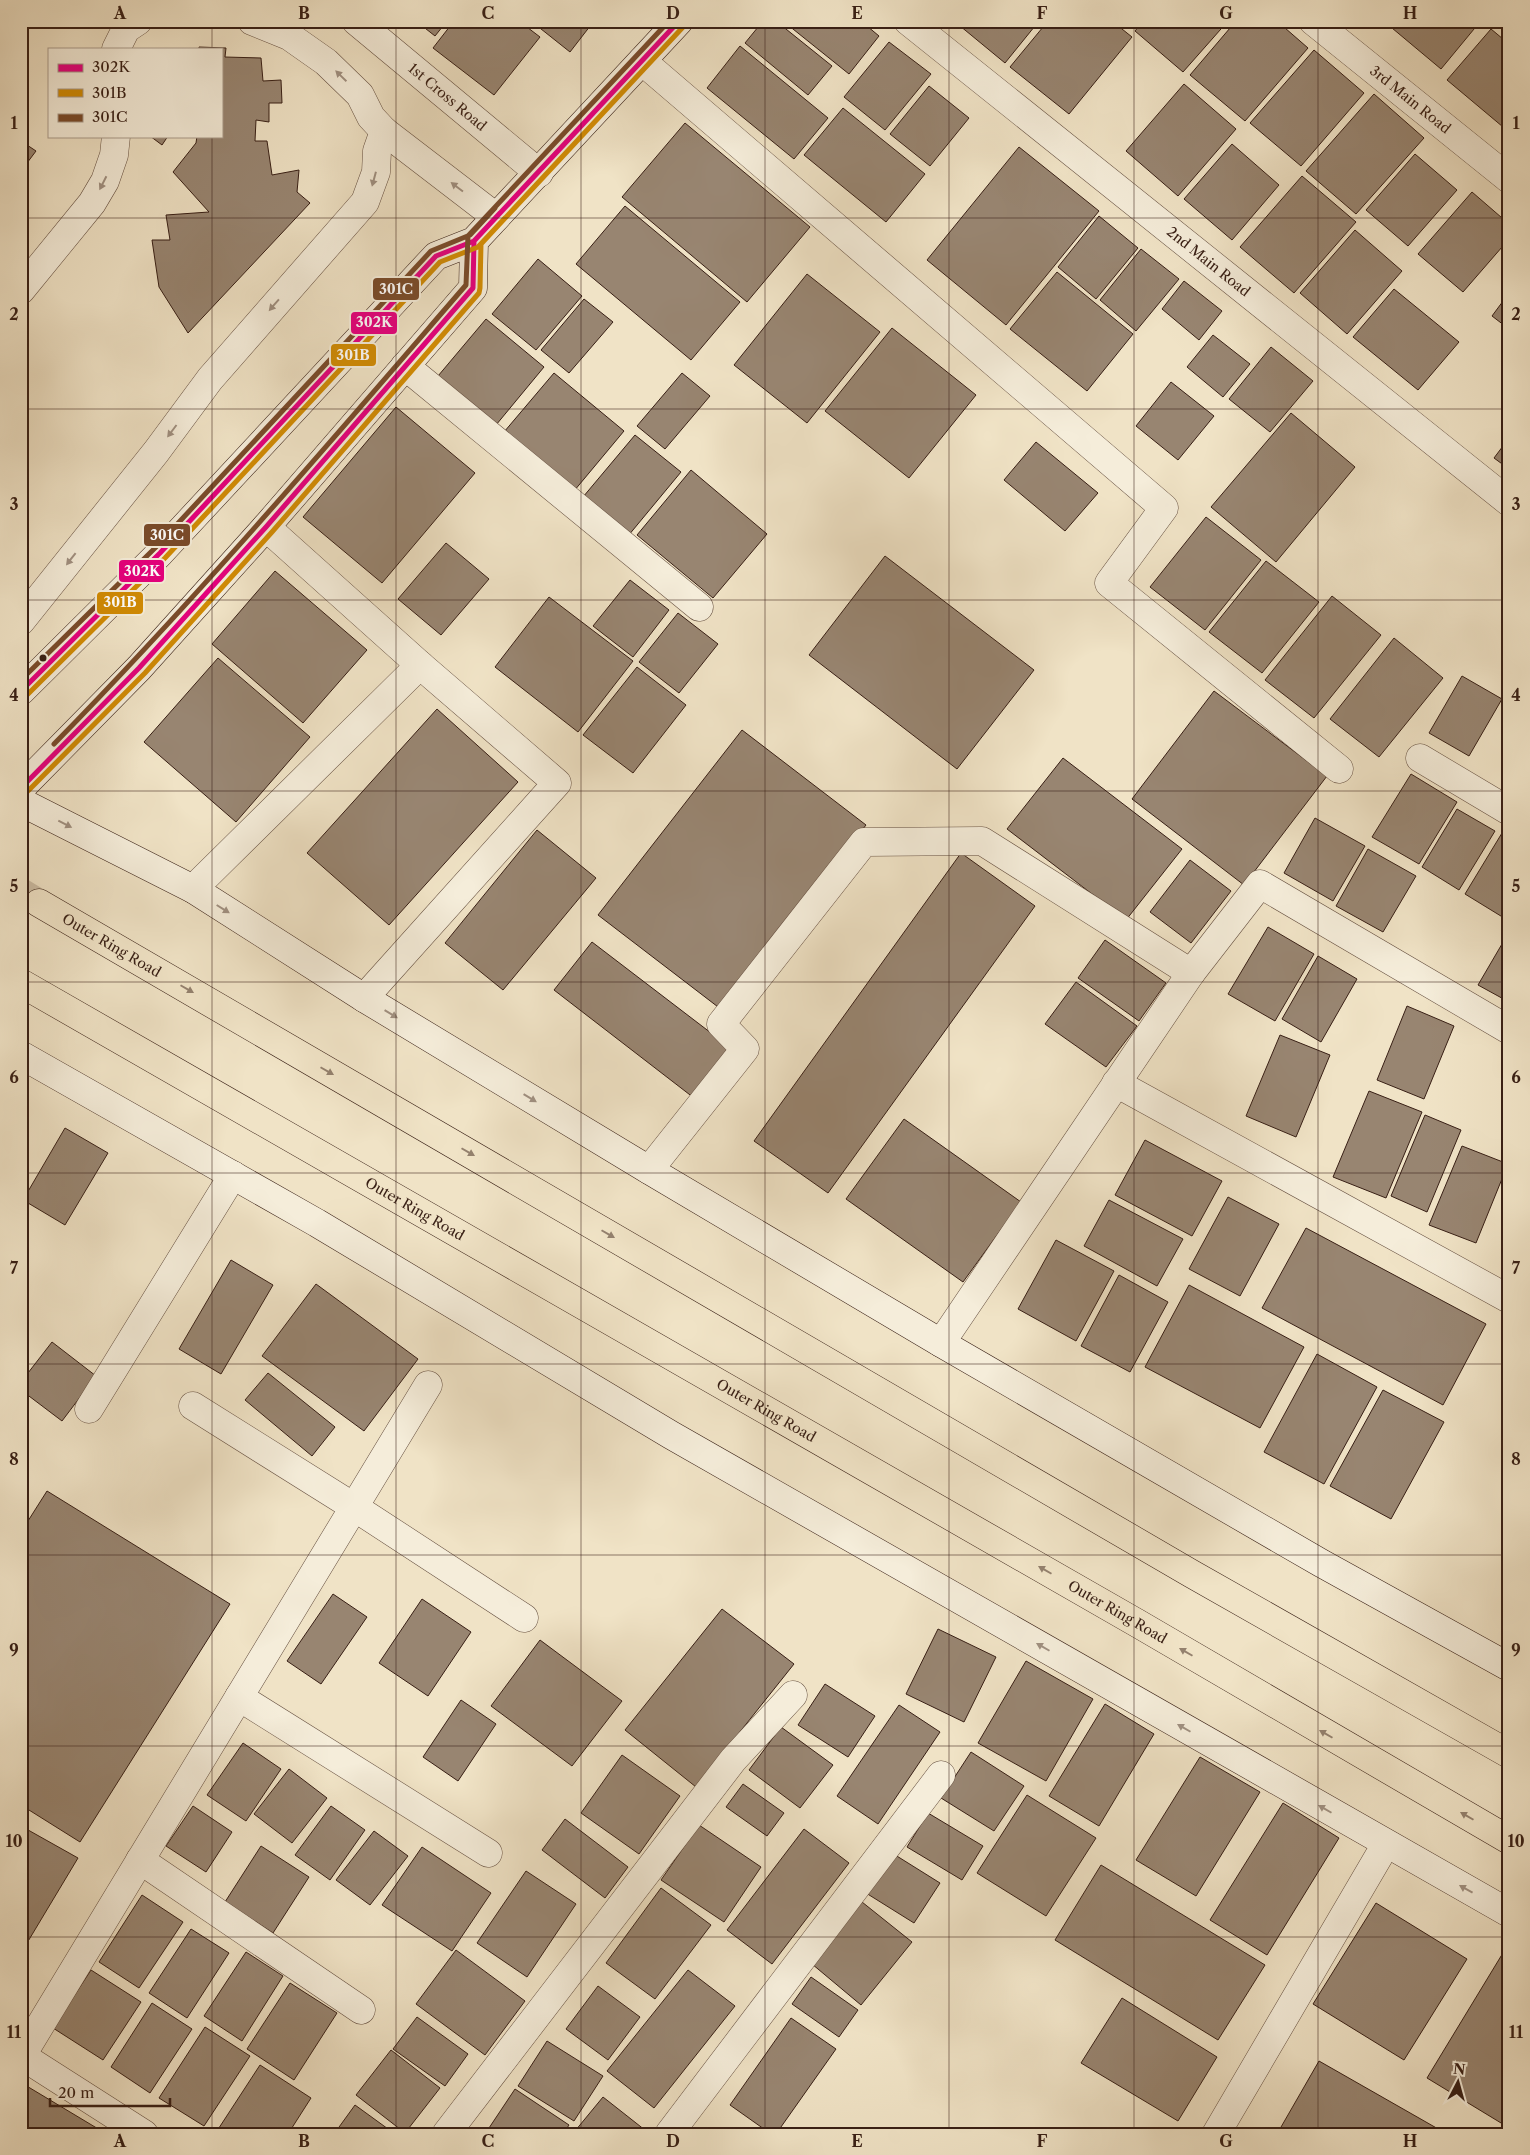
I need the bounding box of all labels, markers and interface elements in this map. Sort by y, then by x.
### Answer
text: A [113,3,127,23]
text: B [298,3,310,23]
text: C [482,3,494,23]
text: D [666,3,680,23]
text: E [851,3,863,23]
text: F [1037,3,1048,23]
text: G [1219,3,1233,23]
text: H [1403,3,1417,23]
legend [48,48,222,138]
text: 302K [92,57,131,76]
street label: 1st Cross Road [405,59,491,135]
street label: 3rd Main Road [1366,62,1455,138]
one-way arrow [335,70,347,82]
text: 301B [92,83,127,102]
text: 301C [92,107,128,126]
text: 1 [10,113,18,133]
text: 1 [1512,113,1520,133]
one-way arrow [370,171,378,186]
one-way arrow [99,176,107,190]
one-way arrow [451,182,464,193]
street label: 2nd Main Road [1163,223,1254,301]
line badge: 301C [372,277,420,301]
text: 301C [379,280,413,298]
one-way arrow [269,299,280,312]
text: 2 [9,304,19,324]
text: 2 [1511,304,1521,324]
line badge: 302K [350,311,398,335]
text: 302K [356,313,393,331]
line badge: 301B [330,343,377,367]
text: 301B [336,346,370,364]
one-way arrow [166,424,177,437]
text: 3 [9,494,19,514]
text: 3 [1511,494,1521,514]
line badge: 301C [143,523,191,547]
text: 301C [150,526,184,544]
one-way arrow [66,552,76,565]
line badge: 302K [118,559,165,583]
text: 302K [124,562,161,580]
line badge: 301B [96,591,144,615]
text: 301B [103,593,137,611]
unlabelled marker [38,653,48,663]
text: 4 [9,685,19,705]
text: 4 [1511,685,1521,705]
one-way arrow [57,820,72,828]
text: 5 [10,876,19,896]
text: 5 [1512,876,1521,896]
one-way arrow [217,904,230,914]
street label: Outer Ring Road [59,909,165,981]
one-way arrow [180,984,193,993]
one-way arrow [384,1009,397,1018]
one-way arrow [321,1066,334,1075]
text: 6 [9,1067,19,1087]
text: 6 [1511,1067,1521,1087]
one-way arrow [523,1093,536,1102]
one-way arrow [461,1148,474,1157]
street label: Outer Ring Road [362,1173,468,1245]
one-way arrow [602,1229,615,1238]
text: 7 [10,1258,19,1278]
text: 7 [1512,1258,1521,1278]
street label: Outer Ring Road [713,1375,819,1446]
text: 8 [9,1449,19,1469]
text: 8 [1511,1449,1521,1469]
one-way arrow [1039,1566,1052,1575]
street label: Outer Ring Road [1065,1576,1171,1648]
text: 9 [9,1640,19,1660]
text: 9 [1511,1640,1521,1660]
one-way arrow [1036,1643,1049,1652]
one-way arrow [1180,1647,1193,1656]
one-way arrow [1176,1724,1191,1732]
one-way arrow [1320,1729,1333,1738]
one-way arrow [1318,1805,1332,1813]
one-way arrow [1460,1811,1473,1820]
text: 10 [5,1831,23,1851]
text: 10 [1507,1831,1525,1851]
one-way arrow [1459,1885,1474,1893]
text: 11 [7,2022,22,2042]
text: 11 [1509,2022,1524,2042]
north arrow [1432,2058,1482,2108]
text: N [1452,2059,1466,2079]
scale bar [50,2075,170,2107]
text: 20 m [58,2083,94,2102]
text: A [113,2131,127,2151]
text: B [298,2131,310,2151]
text: C [482,2131,494,2151]
text: D [666,2131,680,2151]
text: E [851,2131,863,2151]
text: F [1037,2131,1048,2151]
text: G [1219,2131,1233,2151]
text: H [1403,2131,1417,2151]

